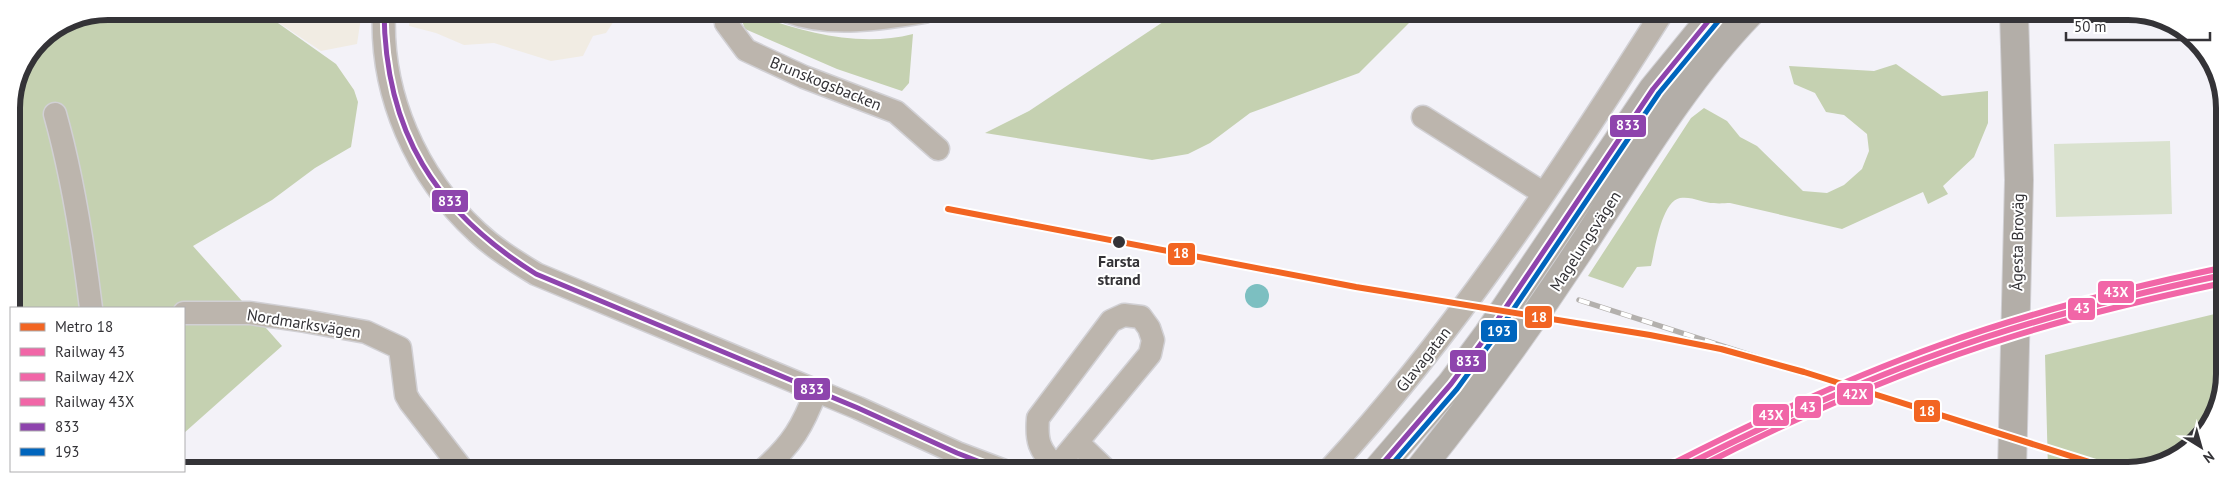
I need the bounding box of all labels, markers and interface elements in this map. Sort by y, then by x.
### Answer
scale bar [2066,10,2210,42]
text: 50 m [2074,17,2107,36]
street label: Brunskogsbacken [767,52,885,114]
line badge: 833 [1609,114,1647,138]
text: 833 [1616,116,1640,134]
street label: Magelungsvägen [1545,187,1625,295]
line badge: 833 [431,189,469,213]
text: 833 [438,192,462,210]
street label: Ågesta Broväg [2006,193,2028,291]
marker: Farsta strand [1111,234,1127,250]
line badge: 18 [1167,242,1196,266]
text: 18 [1173,244,1189,262]
place label: Farsta strand [1097,251,1141,289]
line badge: 43X [2097,280,2135,304]
text: 43X [2104,283,2129,301]
line badge: 43 [2067,297,2096,321]
text: 43 [2074,299,2090,317]
street label: Nordmarksvägen [246,304,362,342]
line badge: 18 [1524,305,1553,329]
legend [10,307,185,472]
text: 18 [1531,308,1547,326]
text: Metro 18 [55,317,113,336]
line badge: 193 [1480,319,1518,343]
text: 193 [1487,322,1511,340]
street label: Glavagatan [1392,323,1454,395]
text: Railway 43 [55,342,125,361]
line badge: 833 [1449,349,1487,373]
text: 833 [1456,352,1480,370]
text: Railway 42X [55,367,134,386]
line badge: 833 [793,377,831,401]
text: 833 [800,380,824,398]
line badge: 42X [1836,382,1874,406]
text: 42X [1843,385,1868,403]
text: Railway 43X [55,392,134,411]
line badge: 43 [1794,395,1822,419]
text: 43 [1800,398,1816,416]
line badge: 18 [1913,399,1941,423]
text: 18 [1919,402,1935,420]
line badge: 43X [1752,403,1790,427]
text: 43X [1759,406,1784,424]
text: 833 [55,417,80,436]
north arrow [2176,422,2226,472]
text: 193 [55,442,80,461]
text: N [2200,447,2218,467]

